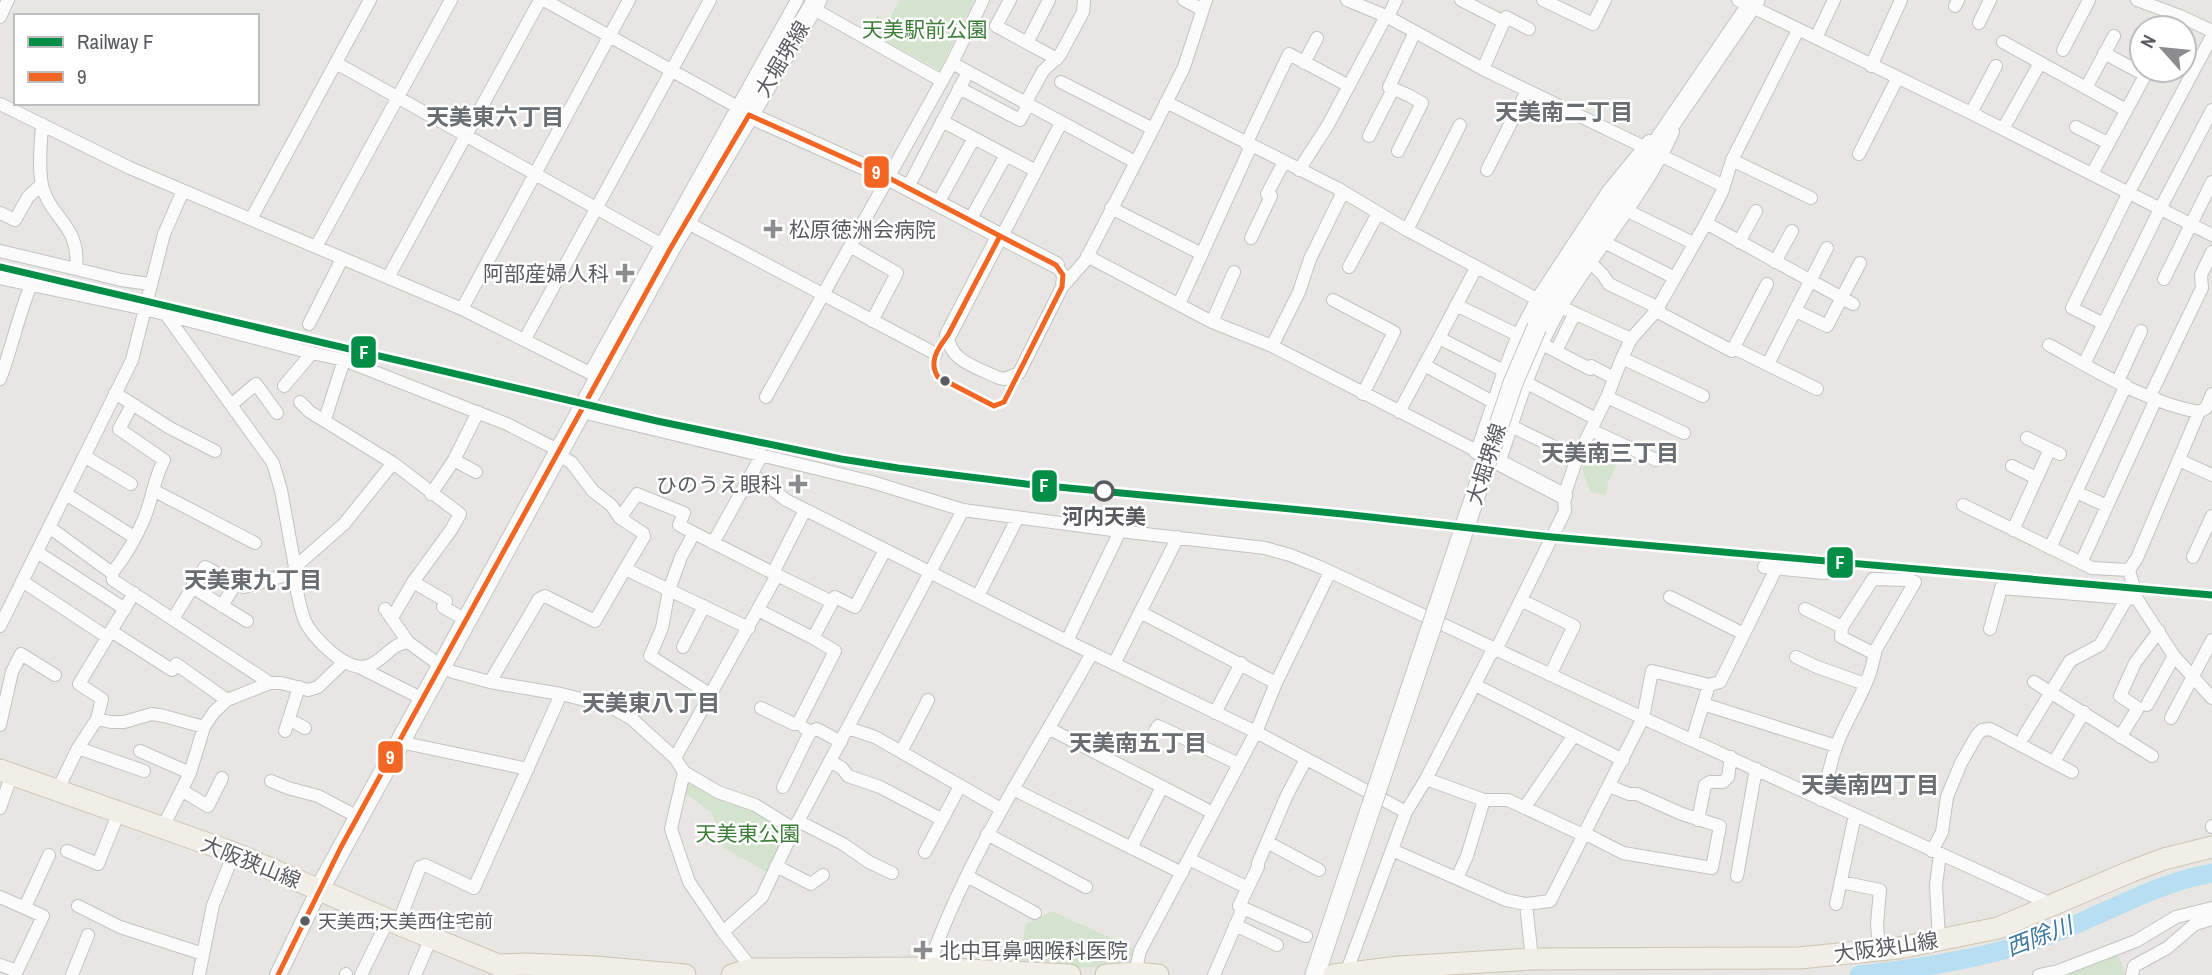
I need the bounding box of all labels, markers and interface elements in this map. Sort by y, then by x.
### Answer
legend [14,14,259,105]
north arrow [2128,14,2198,84]
park label: 天美駅前公園 [862,15,988,44]
street label: 大堀堺線 [748,16,816,102]
text: Railway F [77,27,154,56]
text: N [2134,30,2162,52]
text: 9 [77,62,87,91]
district label: 天美南二丁目 [1495,96,1633,127]
district label: 天美東六丁目 [426,101,564,132]
line badge: 9 [863,155,890,189]
text: 9 [872,159,881,185]
place label: 松原徳洲会病院 [789,215,936,244]
marker: 松原徳洲会病院 [763,219,783,239]
place label: 阿部産婦人科 [483,259,609,288]
marker: 阿部産婦人科 [615,263,635,283]
line badge: F [350,335,377,369]
text: F [359,339,369,365]
unlabelled marker [938,374,952,388]
street label: 大堀堺線 [1459,420,1513,508]
district label: 天美南三丁目 [1541,437,1679,468]
line badge: F [1031,469,1058,503]
place label: ひのうえ眼科 [656,470,782,499]
text: F [1039,472,1049,498]
marker: ひのうえ眼科 [788,474,808,494]
marker: 河内天美 [1094,481,1114,501]
place label: 河内天美 [1062,502,1146,531]
line badge: F [1826,546,1854,579]
text: F [1835,549,1845,575]
district label: 天美東九丁目 [184,564,322,595]
district label: 天美東八丁目 [582,687,720,718]
district label: 天美南五丁目 [1069,727,1207,758]
line badge: 9 [377,740,404,774]
text: 9 [386,744,395,770]
district label: 天美南四丁目 [1801,769,1939,800]
park label: 天美東公園 [696,819,801,848]
street label: 大阪狭山線 [197,829,305,895]
place label: 天美西;天美西住宅前 [318,908,493,934]
water label: 西除川 [2001,908,2080,963]
marker: 天美西;天美西住宅前 [298,914,312,928]
street label: 大阪狭山線 [1832,925,1940,969]
place label: 北中耳鼻咽喉科医院 [939,936,1128,965]
marker: 北中耳鼻咽喉科医院 [913,940,933,960]

